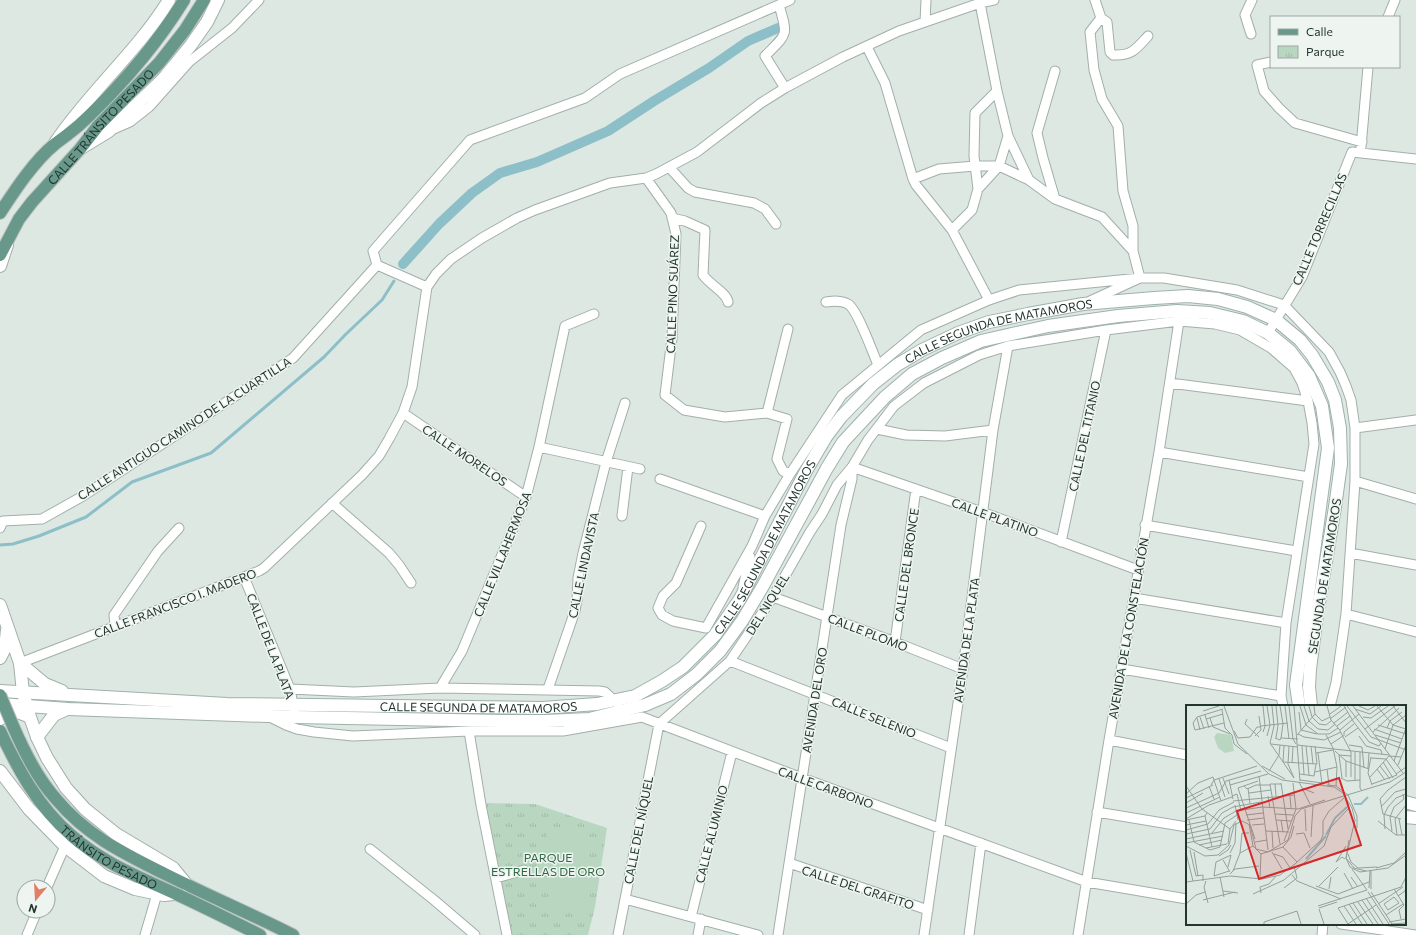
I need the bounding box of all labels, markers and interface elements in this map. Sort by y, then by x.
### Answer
legend [1270,16,1400,68]
text: Calle [1306,24,1333,38]
text: Parque [1306,44,1344,58]
street label: CALLE TRÁNSITO PESADO [44,66,157,187]
street label: CALLE TORRECILLAS [1289,171,1349,287]
street label: CALLE PINO SUÁREZ [663,234,681,354]
street label: CALLE SEGUNDA DE MATAMOROS [902,296,1093,366]
street label: CALLE ANTIGUO CAMINO DE LA CUARTILLA [75,354,293,502]
street label: CALLE DEL TITANIO [1065,379,1103,493]
street label: CALLE MORELOS [420,421,510,489]
street label: CALLE SEGUNDA DE MATAMOROS [711,457,818,637]
street label: CALLE VILLAHERMOSA [470,489,534,619]
street label: CALLE PLATINO [950,495,1040,539]
street label: SEGUNDA DE MATAMOROS [1305,497,1343,655]
street label: CALLE DEL BRONCE [891,507,921,623]
street label: CALLE LINDAVISTA [565,511,601,619]
street label: AVENIDA DE LA CONSTELACIÓN [1105,536,1151,720]
street label: CALLE FRANCISCO I. MADERO [92,565,258,640]
street label: DEL NIQUEL [742,570,792,637]
street label: AVENIDA DE LA PLATA [950,576,982,704]
street label: CALLE DE LA PLATA [244,591,298,701]
street label: CALLE PLOMO [826,610,910,654]
street label: AVENIDA DEL ORO [799,646,829,754]
street label: CALLE SELENIO [830,694,919,740]
street label: CALLE SEGUNDA DE MATAMOROS [380,698,578,715]
inset map [1186,705,1406,925]
street label: CALLE CARBONO [776,763,876,811]
street label: CALLE DEL NÍQUEL [621,775,655,885]
street label: CALLE ALUMINIO [692,783,730,884]
street label: TRÁNSITO PESADO [58,822,160,892]
park label: PARQUE ESTRELLAS DE ORO [491,850,605,878]
street label: CALLE DEL GRAFITO [800,862,916,912]
north arrow [16,879,56,919]
text: N [27,902,39,916]

